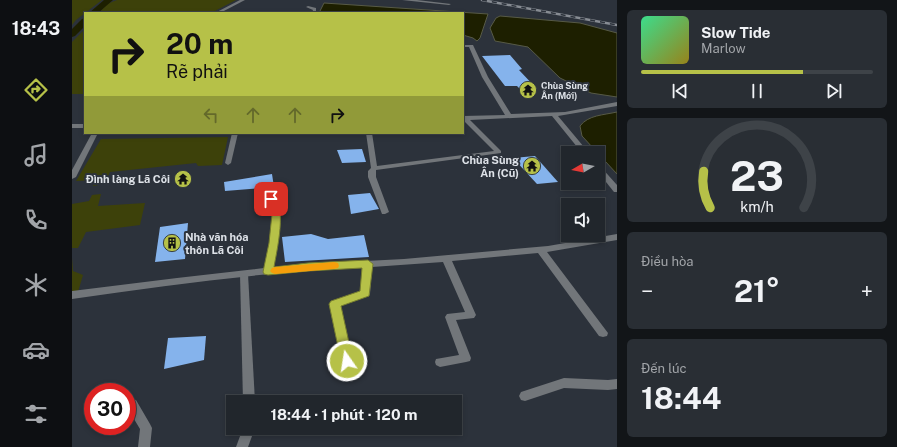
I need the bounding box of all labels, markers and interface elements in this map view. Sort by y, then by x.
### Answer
text: 18:43 [12,18,60,39]
text: Slow Tide [701,24,770,41]
text: 20 m [166,27,233,60]
icon: right [100,28,152,80]
text: Marlow [701,41,746,56]
text: Rẽ phải [166,61,228,82]
icon: directions [22,76,50,104]
temple icon: Chùa Sùng Ân (Mới) [518,80,538,100]
place label: Chùa Sùng Ân (Mới) [541,80,588,101]
icon: previous [669,80,691,102]
icon: pause [746,80,768,102]
icon: next [823,80,845,102]
icon: left [200,104,222,126]
icon: ahead [242,104,264,126]
icon: ahead [284,104,306,126]
icon: right [326,104,348,126]
icon: music [22,141,50,169]
north arrow [561,146,605,190]
map controls [561,146,605,242]
text: 23 [730,150,784,199]
place label: Chùa Sùng Ân (Cũ) [462,154,519,179]
temple icon: Chùa Sùng Ân (Cũ) [522,156,542,176]
temple icon: Đình làng Lã Côi [173,169,193,189]
place label: Đình làng Lã Côi [85,173,170,185]
pin [254,182,288,216]
icon: arrive [260,188,282,210]
text: km/h [740,197,774,214]
button: sound [561,198,605,242]
icon: phone [22,206,50,234]
place label: Nhà văn hóa thôn Lã Côi [185,231,249,256]
building icon: Nhà văn hóa thôn Lã Côi [162,233,182,253]
text: Điều hòa [641,254,693,269]
icon: climate [22,271,50,299]
text: 21° [734,273,780,309]
text: − [641,278,653,304]
text: + [861,278,873,304]
icon: car [22,336,50,364]
position arrow [326,340,368,382]
text: Đến lúc [641,361,687,376]
text: 18:44 [641,380,721,416]
speed limit sign: 30 [84,383,136,435]
icon: filters [22,400,50,428]
text: 18:44 · 1 phút · 120 m [271,406,417,423]

